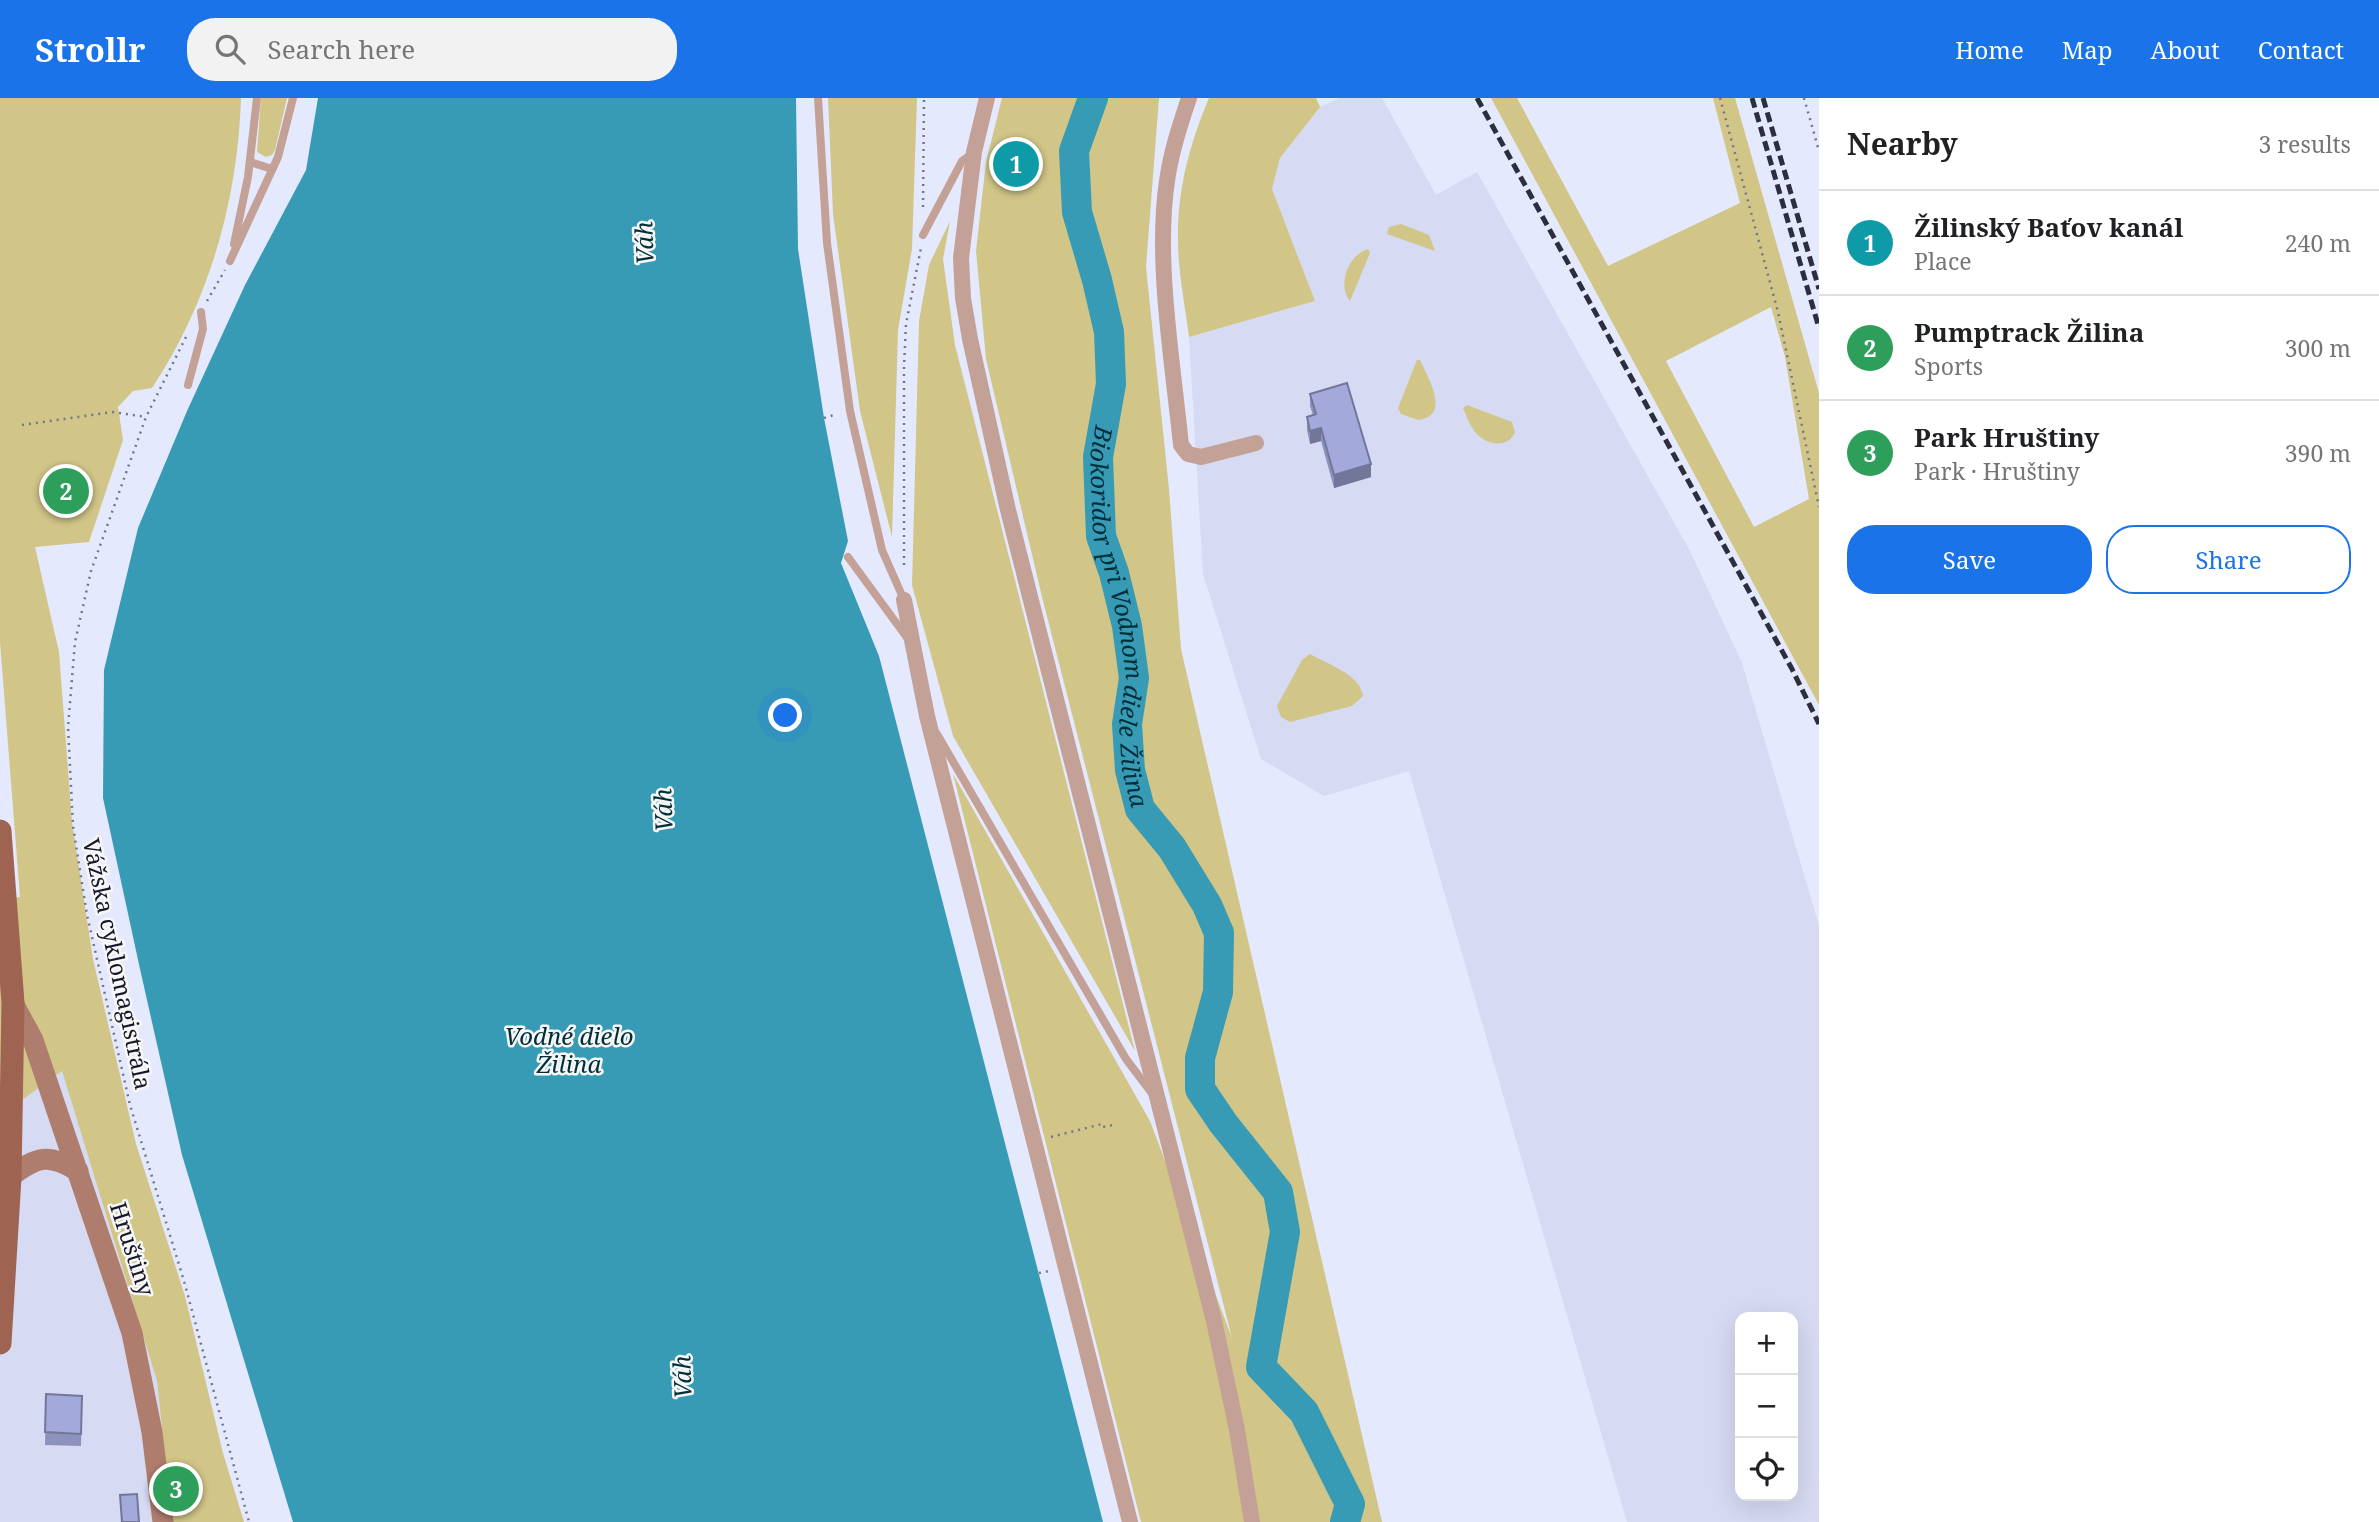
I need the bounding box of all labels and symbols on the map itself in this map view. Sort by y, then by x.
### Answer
pin: 1 [993,138,1039,190]
water label: Váh [626,221,661,265]
water label: Biokoridor pri Vodnom diele Žilina [1082,422,1157,811]
pin: 2 [43,465,89,517]
your location [768,698,802,732]
water label: Váh [645,788,680,832]
street label: Vážska cyklomagistrála [76,835,160,1092]
water label: Vodné dielo Žilina [505,1019,633,1080]
street label: Hruštiny [103,1198,163,1300]
water label: Váh [664,1355,699,1399]
pin: 3 [153,1463,199,1515]

